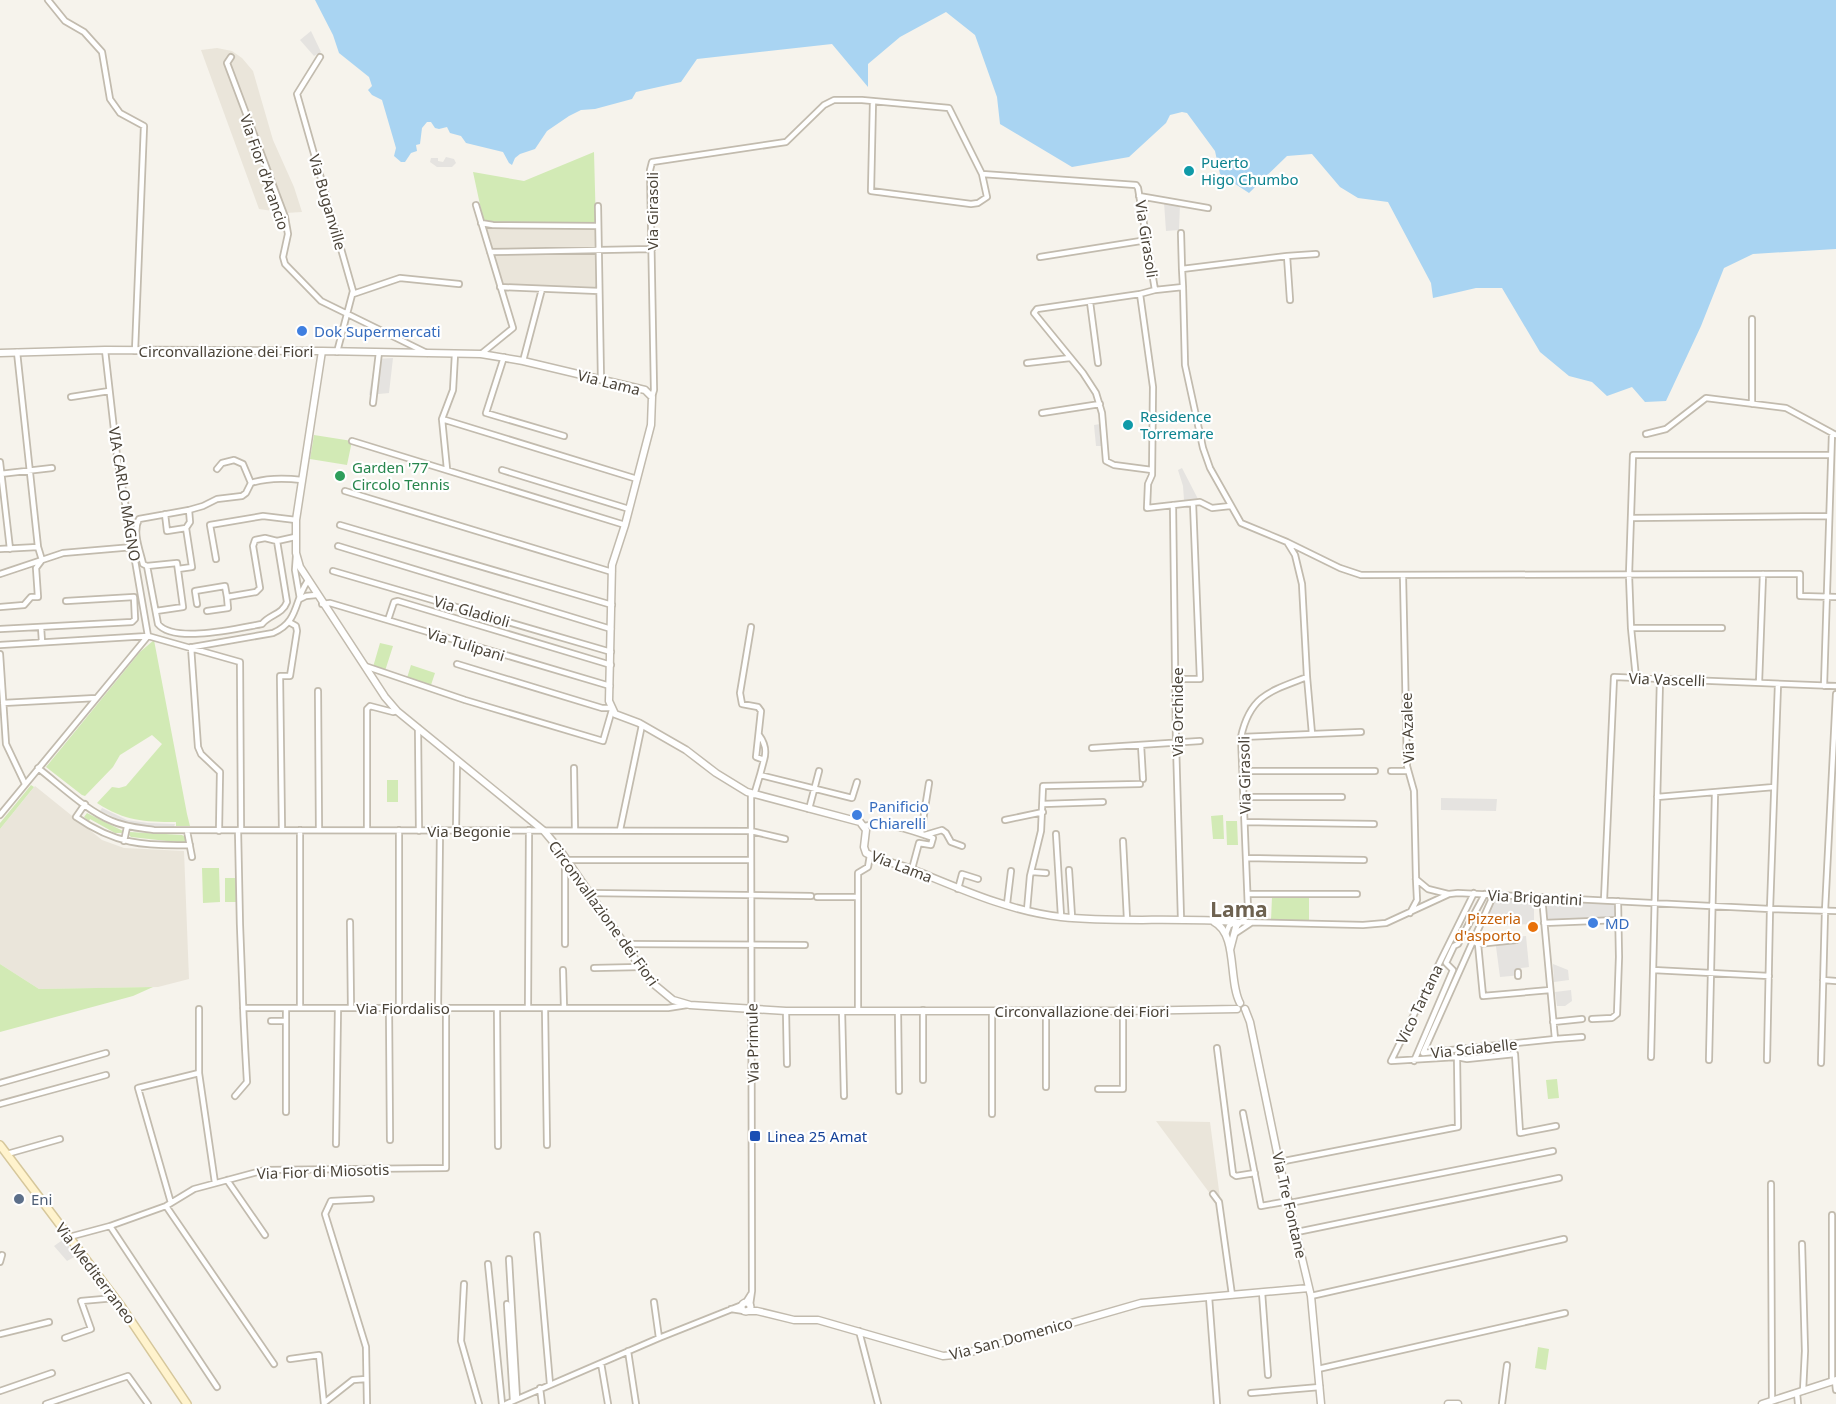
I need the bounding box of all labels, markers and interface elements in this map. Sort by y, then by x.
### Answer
street label: Via Fior d'Arancio [236,112,294,232]
street label: Via Buganville [305,152,351,252]
place label: Puerto Higo Chumbo [1201,152,1299,189]
marker: Puerto Higo Chumbo [1182,164,1196,178]
street label: Via Girasoli [642,172,662,250]
street label: Via Girasoli [1131,199,1163,279]
place label: Dok Supermercati [314,321,441,341]
marker: Dok Supermercati [295,324,309,338]
street label: Circonvallazione dei Fiori [139,341,313,361]
street label: Via Lama [576,365,642,399]
place label: Residence Torremare [1140,406,1214,443]
marker: Residence Torremare [1121,418,1135,432]
street label: VIA CARLO MAGNO [104,425,146,563]
place label: Garden '77 Circolo Tennis [352,457,450,494]
marker: Garden '77 Circolo Tennis [333,469,347,483]
street label: Via Gladioli [432,591,512,631]
street label: Via Tulipani [425,623,507,665]
street label: Via Orchidee [1167,667,1187,757]
street label: Via Vascelli [1628,668,1706,690]
street label: Via Azalee [1396,692,1418,764]
street label: Via Girasoli [1233,736,1255,814]
place label: Panificio Chiarelli [869,796,929,833]
marker: Panificio Chiarelli [850,808,864,822]
street label: Via Begonie [427,821,511,841]
street label: Circonvallazione dei Fiori [545,836,663,990]
street label: Via Lama [869,845,935,887]
street label: Via Brigantini [1487,885,1583,909]
district label: Lama [1210,895,1268,923]
place label: Pizzeria d'asporto [1454,908,1521,945]
place label: MD [1605,913,1630,933]
marker: MD [1586,916,1600,930]
marker: Pizzeria d'asporto [1526,920,1540,934]
street label: Vico Tartana [1391,961,1447,1047]
street label: Via Fiordaliso [356,998,450,1018]
street label: Circonvallazione dei Fiori [995,1001,1169,1021]
street label: Via Primule [741,1003,763,1083]
street label: Via Sciabelle [1430,1034,1518,1062]
place label: Linea 25 Amat [767,1126,868,1146]
marker: Linea 25 Amat [748,1129,762,1143]
street label: Via Tre Fontane [1268,1150,1312,1260]
street label: Via Fior di Miosotis [257,1159,389,1183]
place label: Eni [31,1189,52,1209]
marker: Eni [12,1192,26,1206]
street label: Via Mediterraneo [51,1218,141,1328]
street label: Via San Domenico [947,1312,1075,1364]

